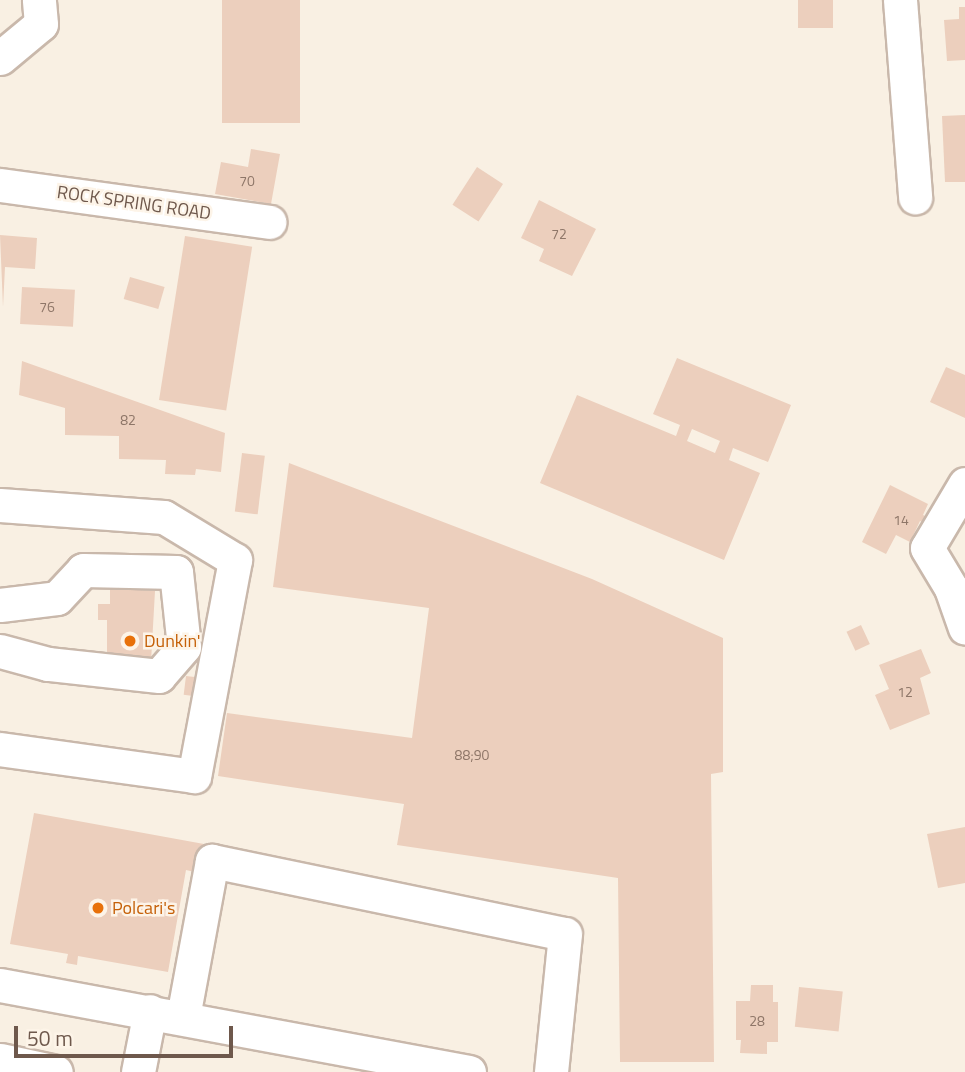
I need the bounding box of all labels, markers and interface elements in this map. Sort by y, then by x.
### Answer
house number: 70 [239,173,255,189]
street label: ROCK SPRING ROAD [56,182,212,224]
house number: 72 [551,226,567,242]
house number: 76 [39,299,55,315]
house number: 82 [120,412,136,428]
house number: 14 [893,512,909,528]
place label: Dunkin' [144,630,201,652]
marker: Dunkin' [122,633,138,649]
house number: 12 [897,684,913,700]
house number: 88;90 [455,747,489,763]
place label: Polcari's [112,897,175,919]
marker: Polcari's [90,900,106,916]
scale bar [18,1012,236,1056]
house number: 28 [749,1013,765,1029]
text: 50 m [27,1022,73,1054]

